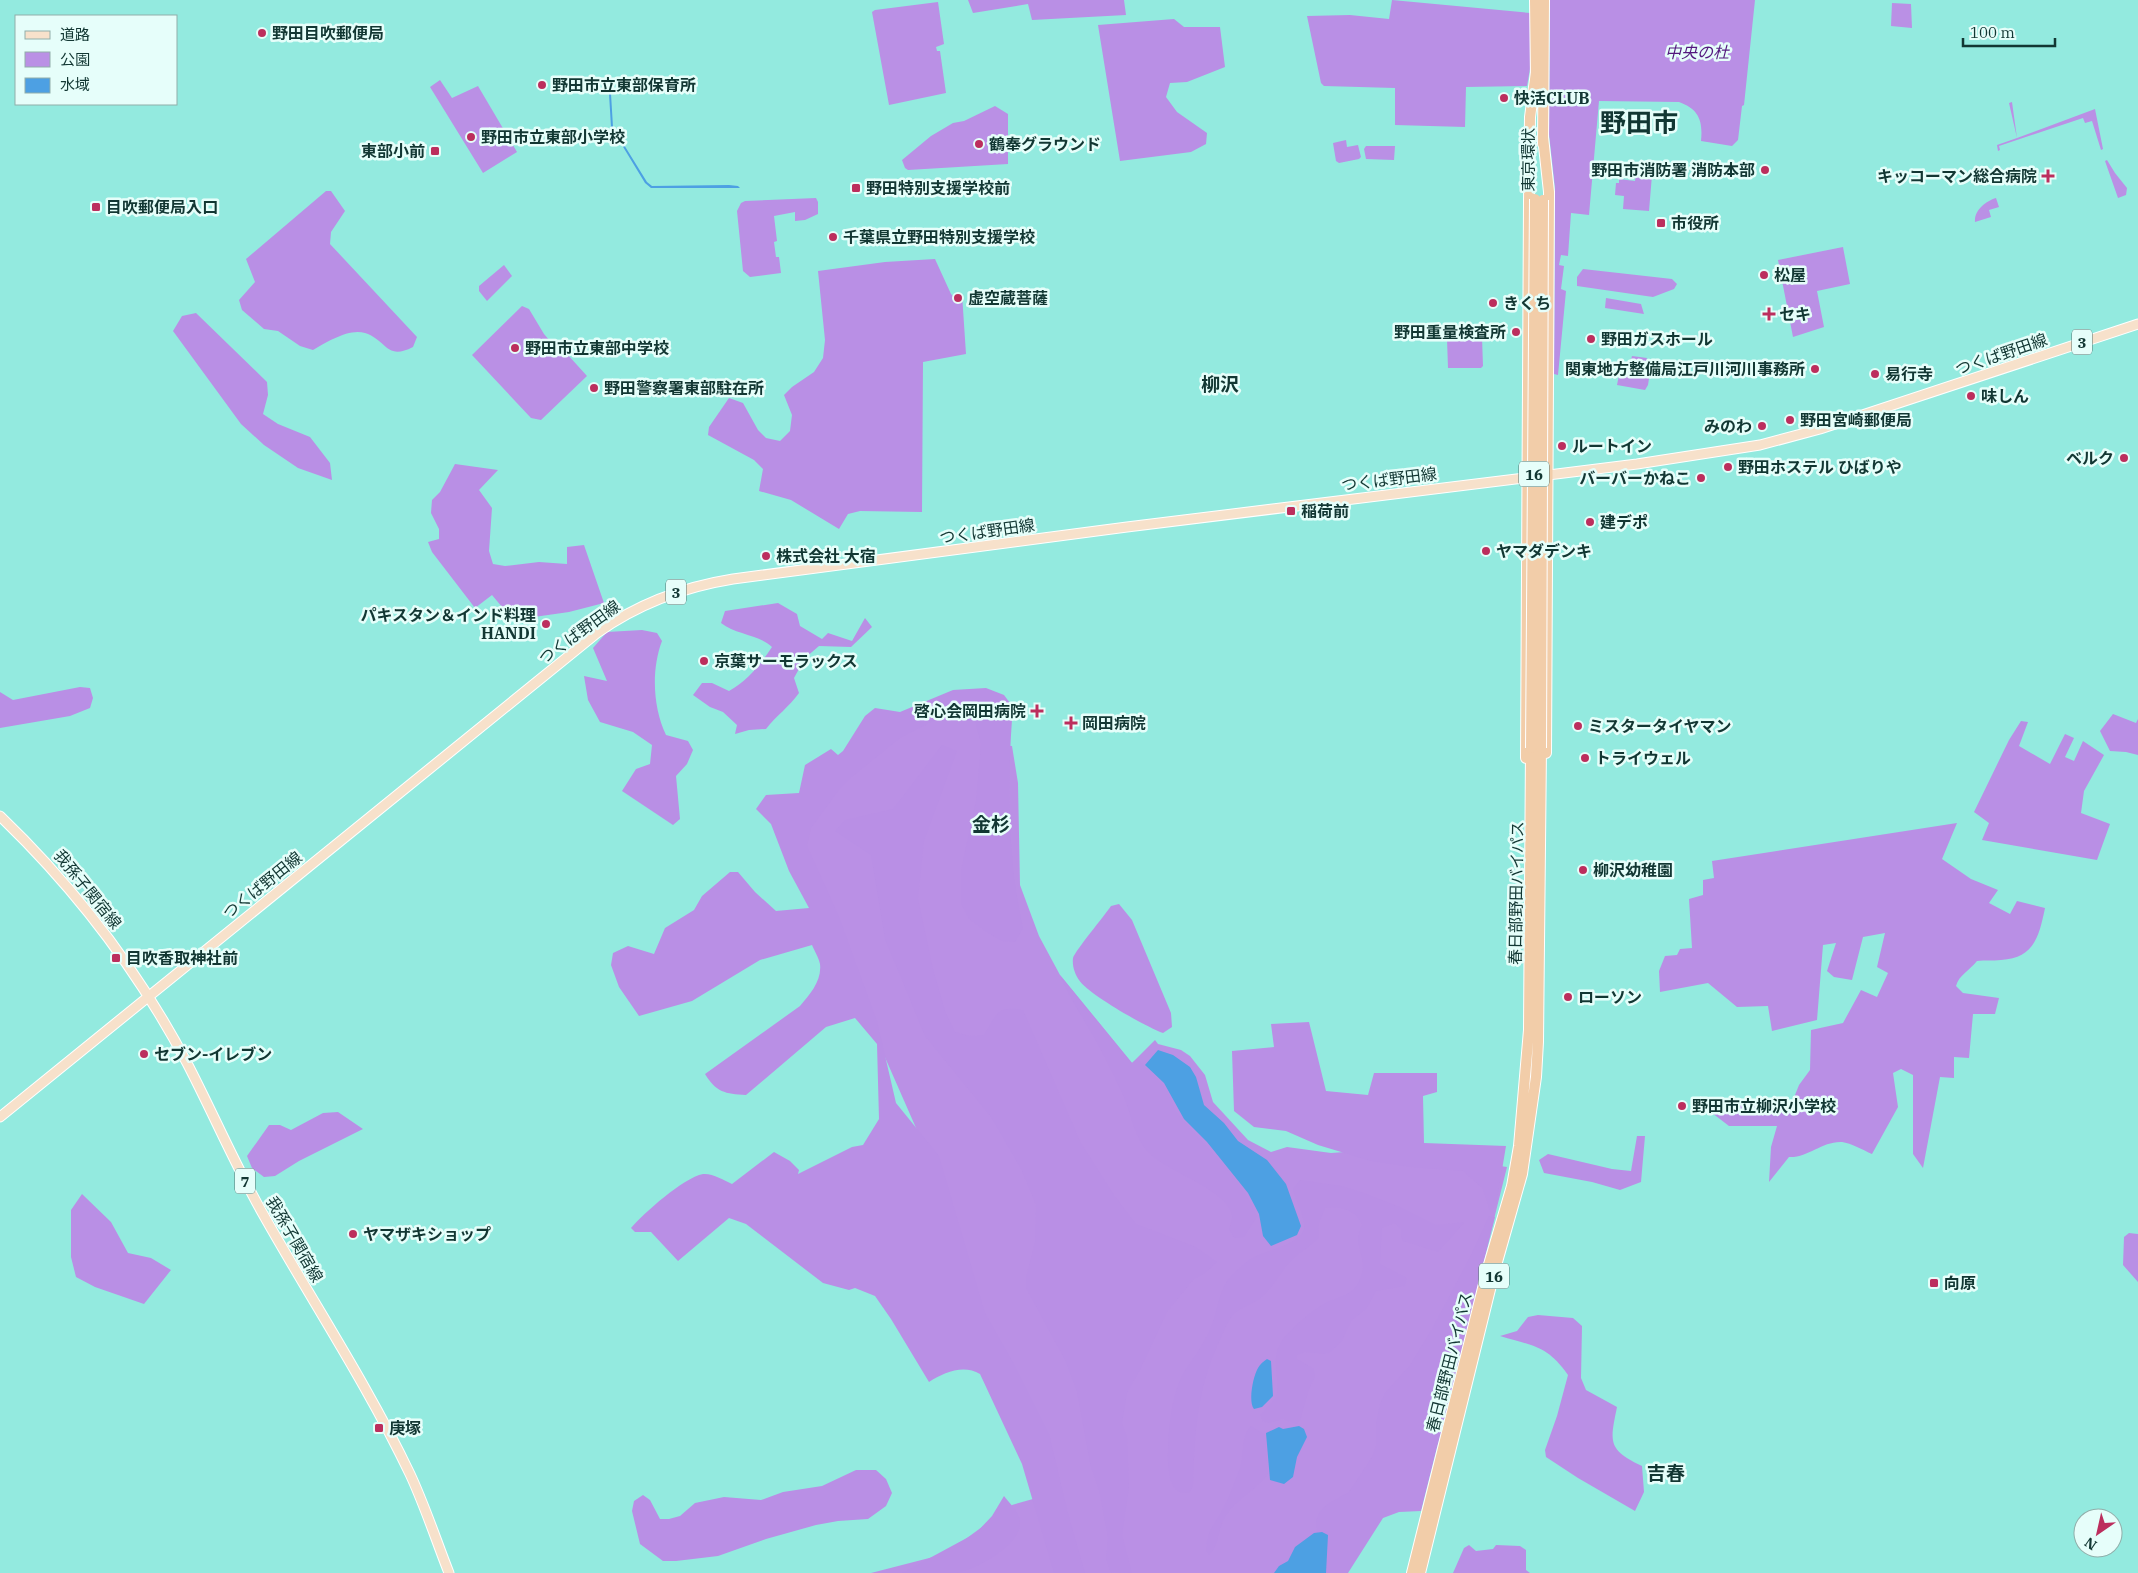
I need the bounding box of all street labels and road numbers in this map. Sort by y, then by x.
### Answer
street label: 東京環状 [1518,128,1538,192]
street label: つくば野田線 [1952,329,2050,379]
road number: 3 [2072,330,2092,354]
road number: 16 [1519,462,1549,486]
street label: つくば野田線 [1340,463,1438,495]
street label: つくば野田線 [938,514,1036,548]
road number: 3 [666,580,686,604]
street label: つくば野田線 [534,596,624,668]
street label: 春日部野田バイパス [1505,821,1527,965]
street label: 我孫子関宿線 [50,845,126,933]
street label: つくば野田線 [218,847,306,923]
road number: 7 [235,1168,255,1194]
street label: 我孫子関宿線 [262,1192,328,1286]
road number: 16 [1479,1264,1509,1288]
street label: 春日部野田バイパス [1422,1290,1476,1434]

